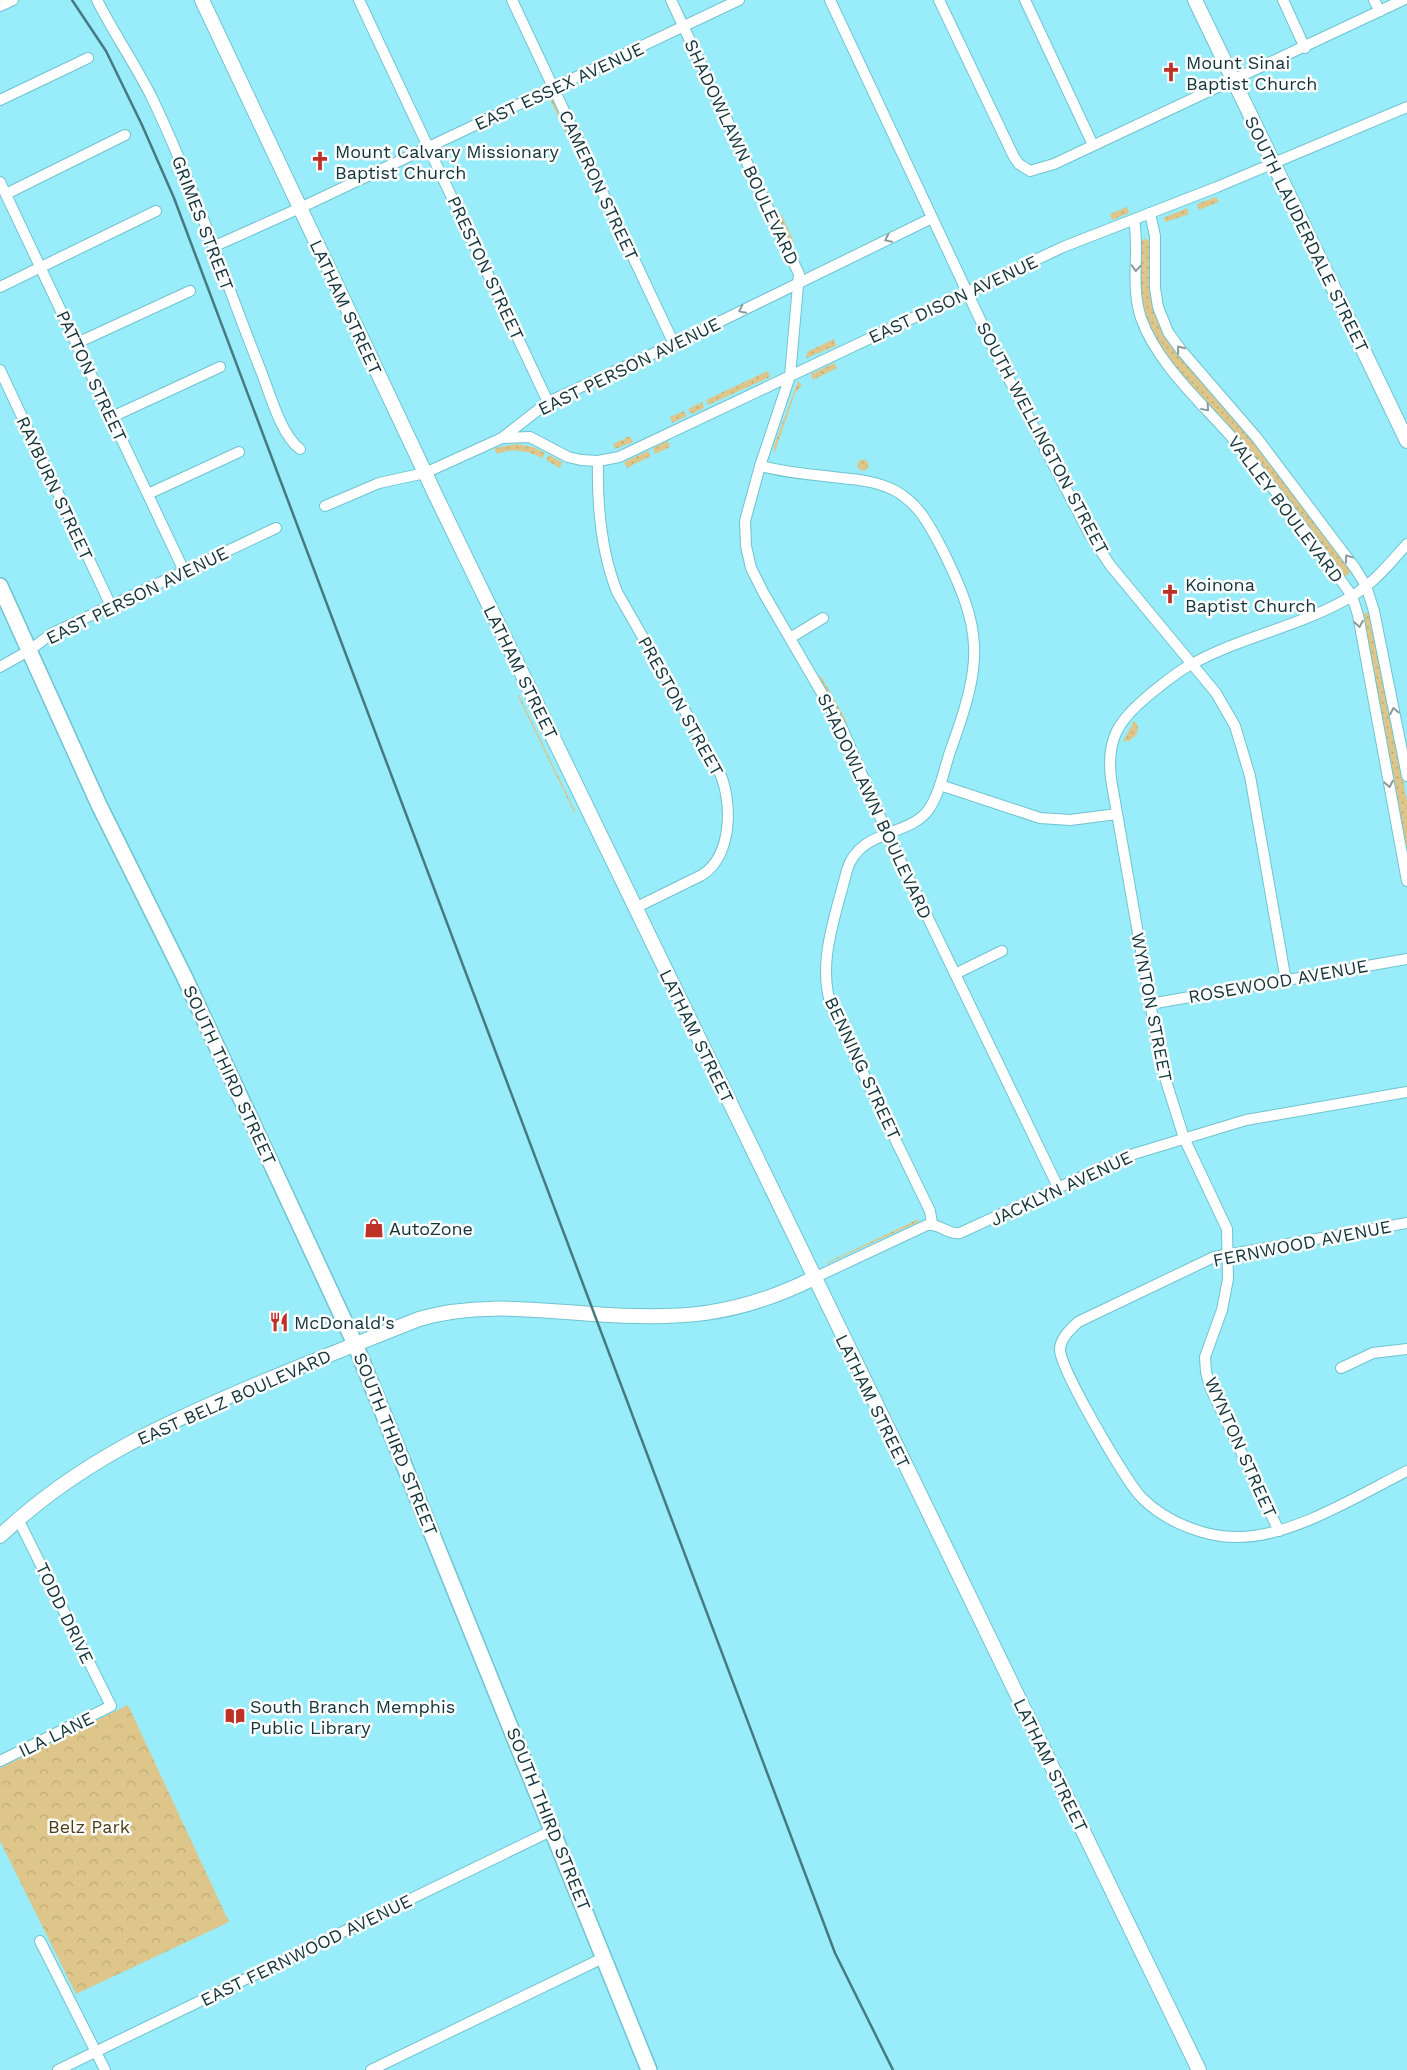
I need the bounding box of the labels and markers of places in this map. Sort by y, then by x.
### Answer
place label: Mount Sinai Baptist Church [1186,52,1317,94]
church icon: Mount Sinai Baptist Church [1160,61,1182,83]
place label: Mount Calvary Missionary Baptist Church [335,141,560,183]
church icon: Mount Calvary Missionary Baptist Church [309,150,331,172]
place label: Koinona Baptist Church [1185,574,1316,616]
church icon: Koinona Baptist Church [1159,583,1181,605]
shop icon: AutoZone [363,1217,385,1239]
place label: AutoZone [389,1218,473,1239]
restaurant icon: McDonald's [268,1311,290,1333]
place label: McDonald's [294,1312,395,1333]
place label: South Branch Memphis Public Library [250,1696,455,1738]
library icon: South Branch Memphis Public Library [224,1705,246,1727]

